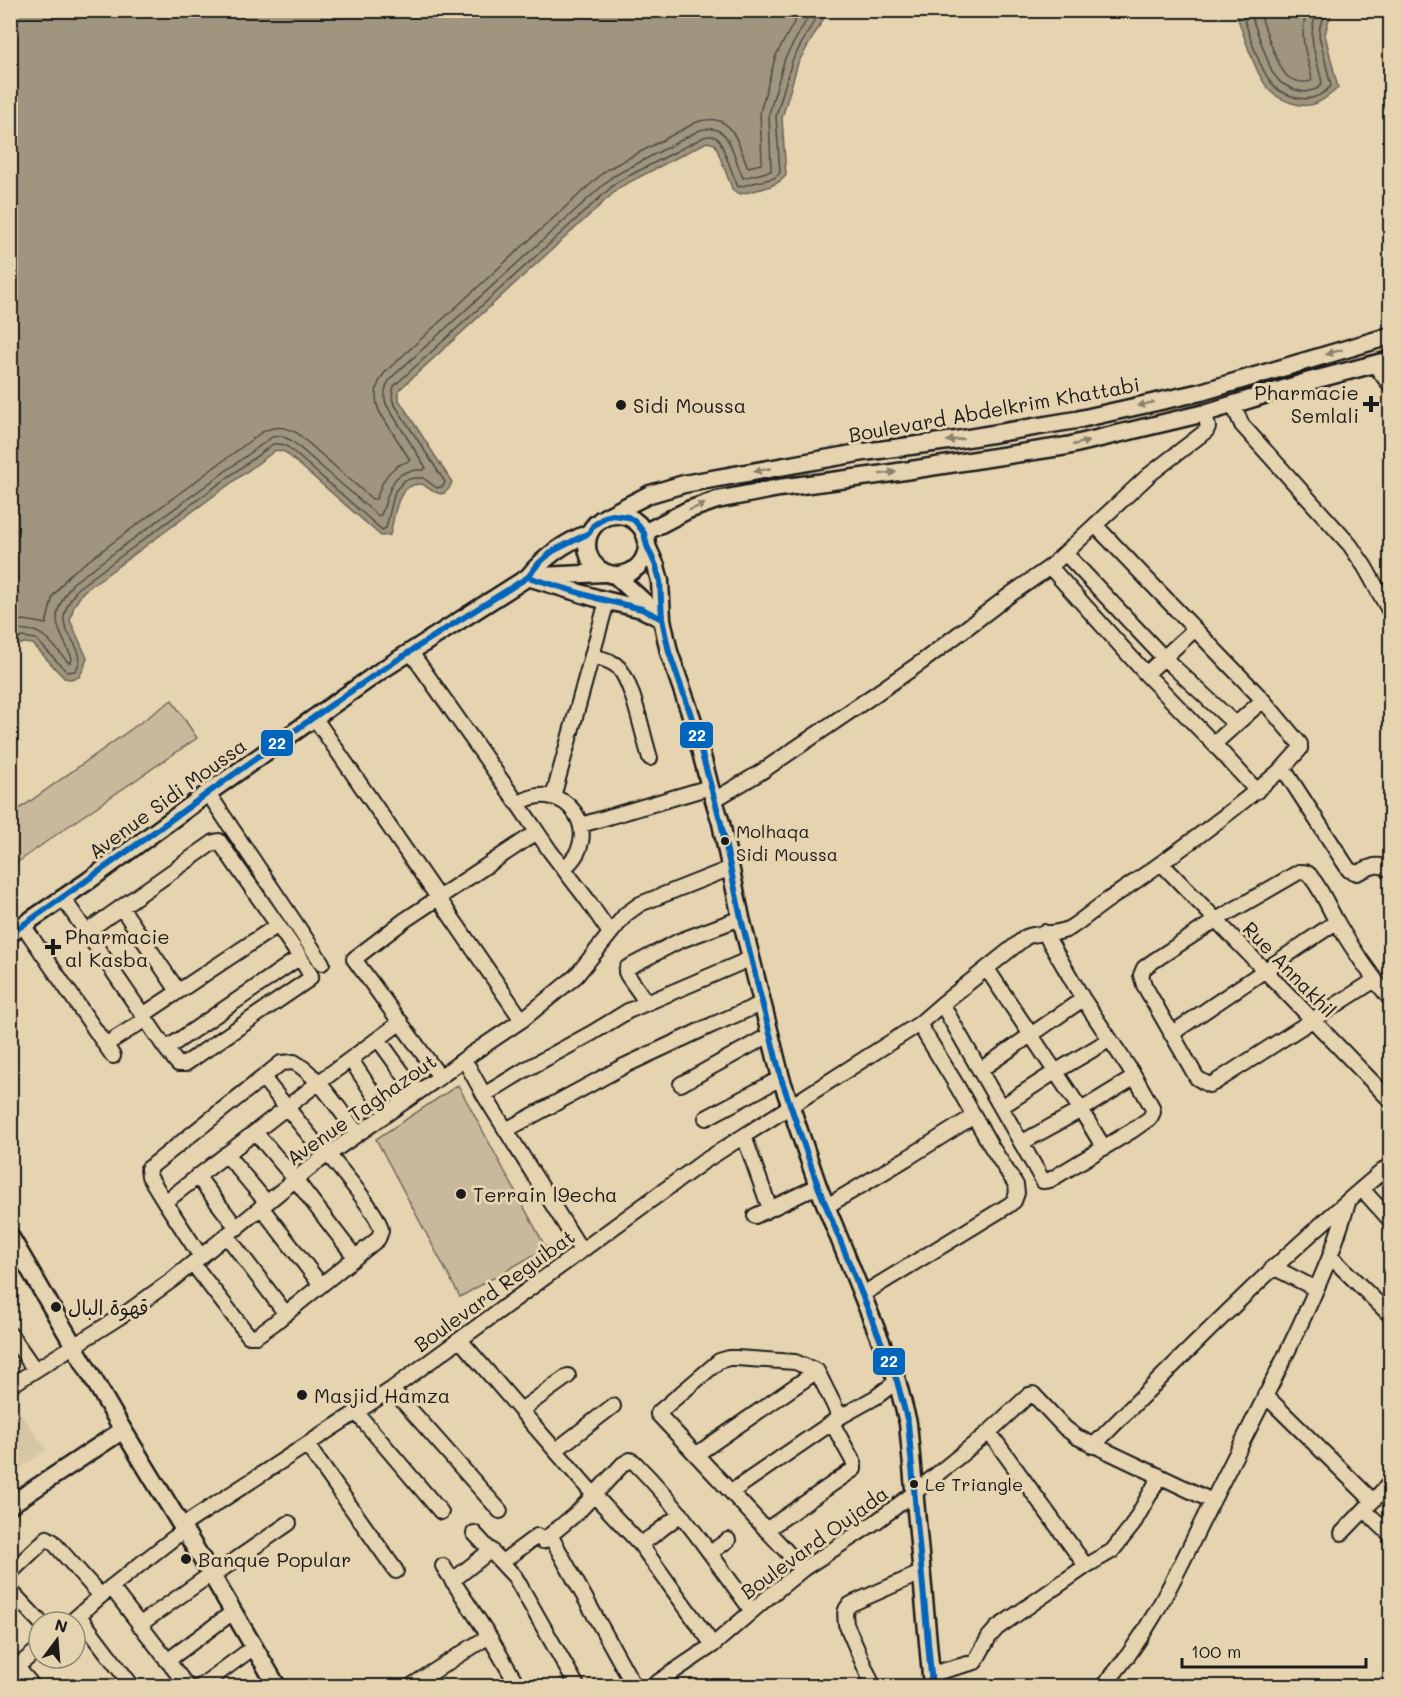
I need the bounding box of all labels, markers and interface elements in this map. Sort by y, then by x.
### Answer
one-way arrow [1325,348,1343,357]
street label: Boulevard Abdelkrim Khattabi [846,371,1142,447]
place label: Pharmacie Semlali [1254,379,1359,428]
place label: Sidi Moussa [633,392,746,418]
marker: Pharmacie Semlali [1364,397,1378,411]
marker: Sidi Moussa [614,398,628,412]
one-way arrow [1137,400,1156,409]
one-way arrow [945,435,964,444]
one-way arrow [1072,437,1090,447]
one-way arrow [752,466,771,475]
one-way arrow [879,469,898,478]
one-way arrow [688,502,706,512]
line badge: 22 [679,721,714,749]
text: 22 [688,724,706,745]
line badge: 22 [260,729,294,757]
street label: Avenue Sidi Moussa [83,732,251,864]
text: 22 [268,732,286,753]
place label: Molhaqa Sidi Moussa [736,819,838,866]
marker: Molhaqa Sidi Moussa [719,835,731,847]
street label: Rue Annakhil [1238,915,1342,1023]
place label: Pharmacie al Kasba [65,923,170,972]
marker: Pharmacie al Kasba [46,940,60,954]
street label: Avenue Taghazout [281,1048,441,1170]
place label: Terrain l9echa [473,1181,617,1207]
marker: Terrain l9echa [454,1187,468,1201]
street label: Boulevard Reguibat [408,1223,580,1357]
place label: قهوة البال [68,1294,149,1322]
marker: قهوة البال [49,1300,63,1314]
line badge: 22 [872,1347,906,1376]
text: 22 [880,1350,898,1371]
place label: Masjid Hamza [314,1382,450,1408]
marker: Masjid Hamza [295,1388,309,1402]
place label: Le Triangle [925,1472,1023,1496]
marker: Le Triangle [908,1478,920,1490]
street label: Boulevard Oujada [735,1480,893,1604]
place label: Banque Popular [198,1546,351,1572]
marker: Banque Popular [179,1552,193,1566]
north arrow [27,1610,87,1670]
text: N [53,1613,70,1637]
scale bar [1182,1631,1366,1669]
text: 100 m [1191,1639,1241,1663]

